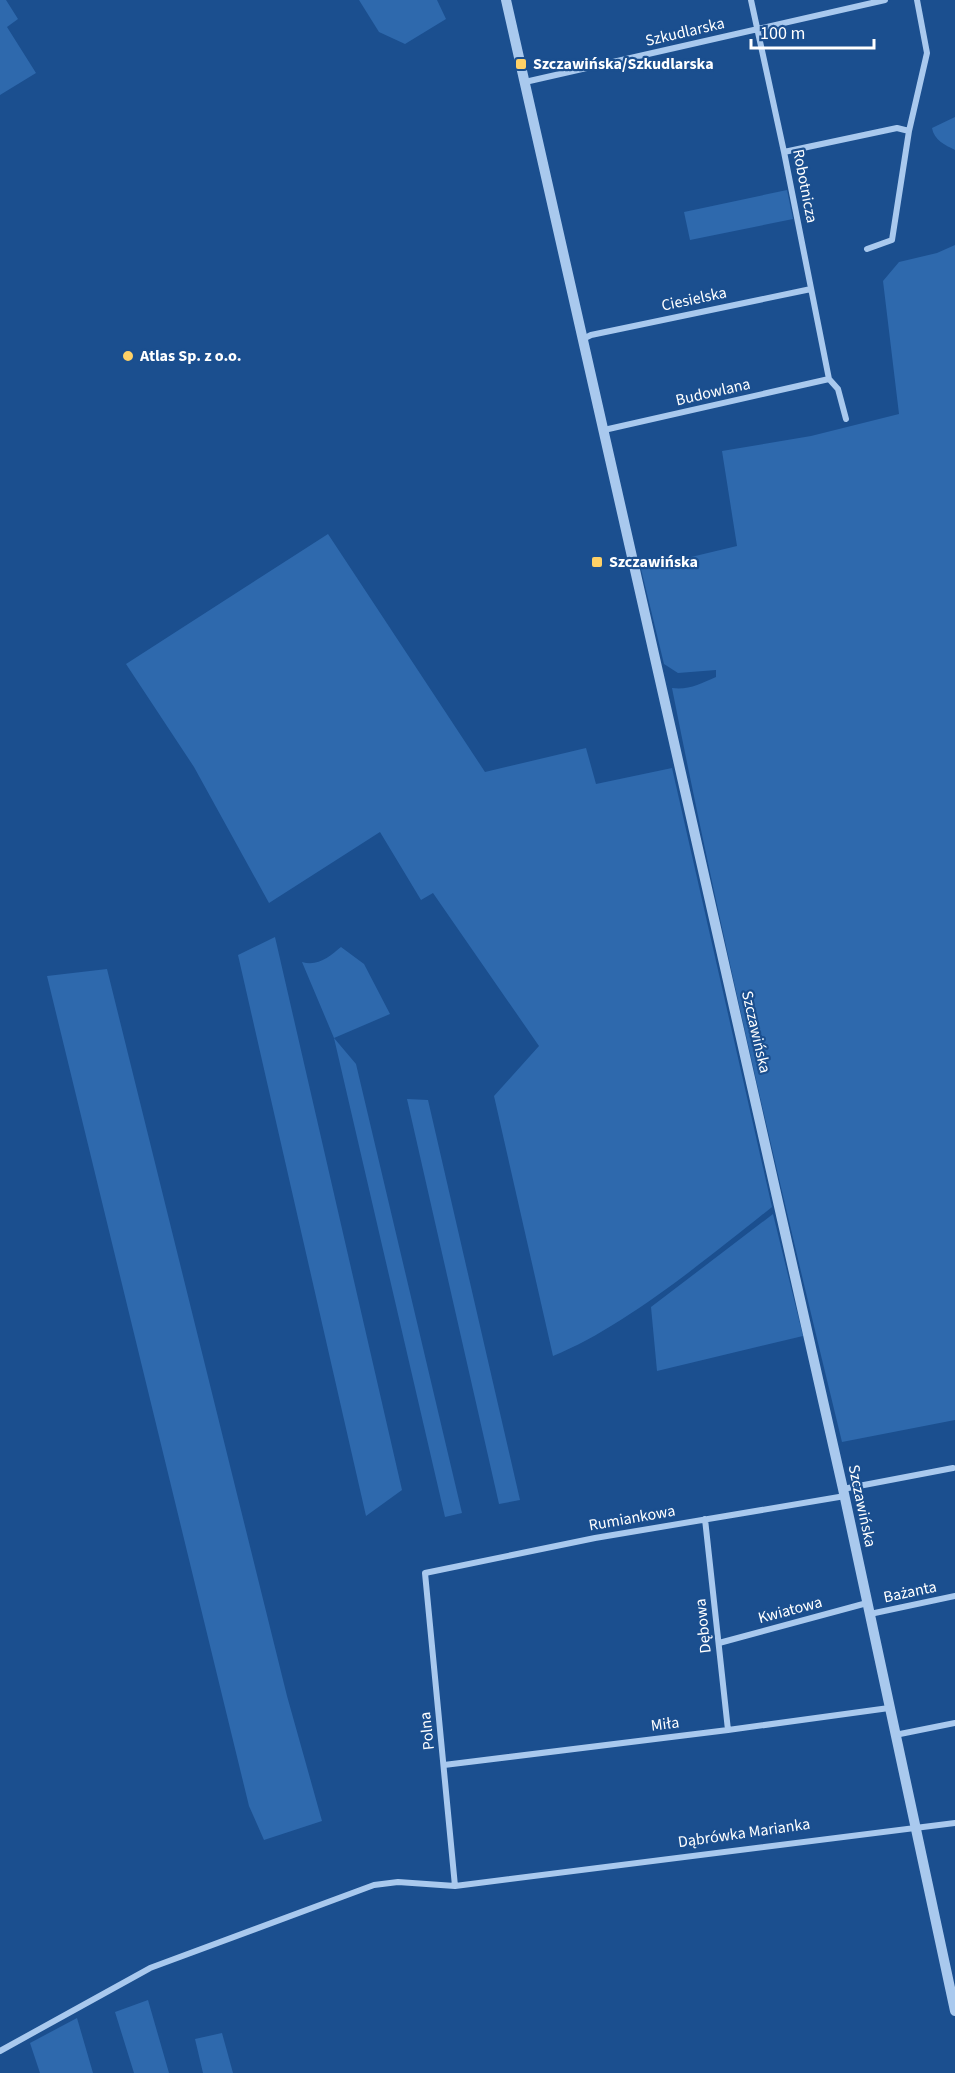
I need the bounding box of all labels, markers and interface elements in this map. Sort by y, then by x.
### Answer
street label: Szkudlarska [643,12,727,52]
scale bar [751,12,874,50]
text: 100 m [760,21,805,46]
place label: Szczawińska/Szkudlarska [533,53,714,75]
marker: Szczawińska/Szkudlarska [514,57,528,71]
street label: Robotnicza [787,147,823,225]
street label: Ciesielska [659,281,729,317]
place label: Atlas Sp. z o.o. [139,345,242,367]
marker: Atlas Sp. z o.o. [121,349,135,363]
street label: Budowlana [673,373,753,411]
place label: Szczawińska [609,551,698,573]
marker: Szczawińska [590,555,604,569]
street label: Szczawińska [736,989,776,1075]
street label: Szczawińska [843,1463,881,1549]
street label: Rumiankowa [587,1500,677,1536]
street label: Bażanta [881,1576,939,1608]
street label: Kwiatowa [756,1591,824,1629]
street label: Dębowa [689,1598,717,1654]
street label: Polna [414,1711,440,1751]
street label: Miła [650,1711,680,1737]
street label: Dąbrówka Marianka [677,1813,811,1853]

